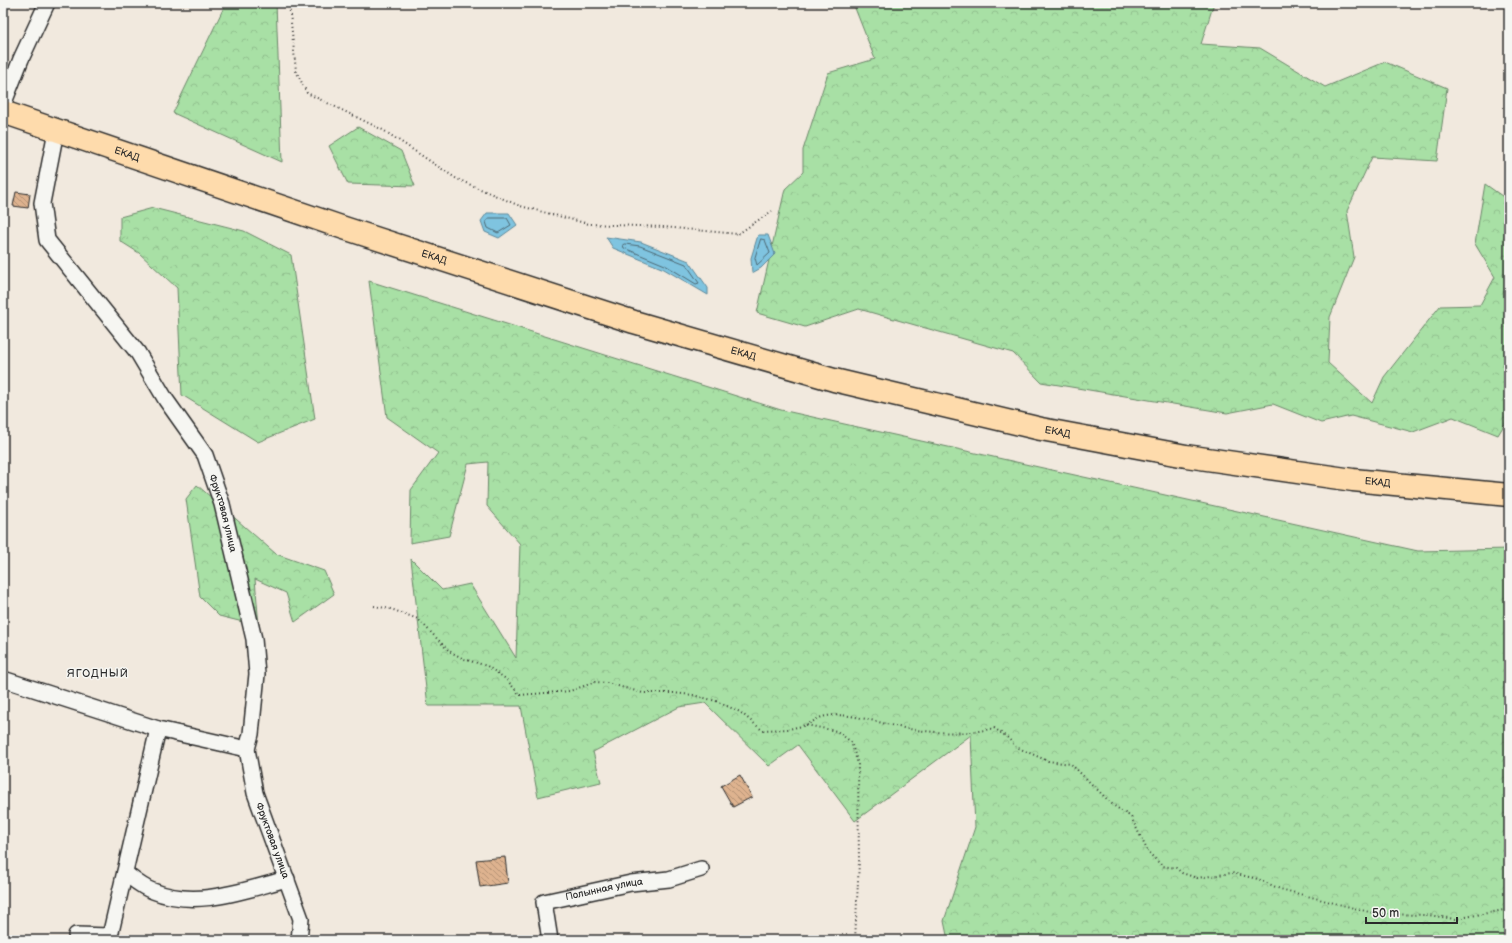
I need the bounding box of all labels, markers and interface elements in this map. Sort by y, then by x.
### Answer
street label: ЕКАД [113,144,141,164]
street label: ЕКАД [420,247,448,267]
street label: ЕКАД [729,344,758,363]
street label: ЕКАД [1044,424,1072,440]
street label: Фруктовая улица [206,473,239,553]
street label: ЕКАД [1364,475,1391,490]
district label: ЯГОДНЫЙ [67,667,129,680]
street label: Фруктовая улица [253,801,292,881]
street label: Полынная улица [564,876,644,903]
scale bar [1366,899,1457,925]
text: 50 m [1372,906,1399,921]

